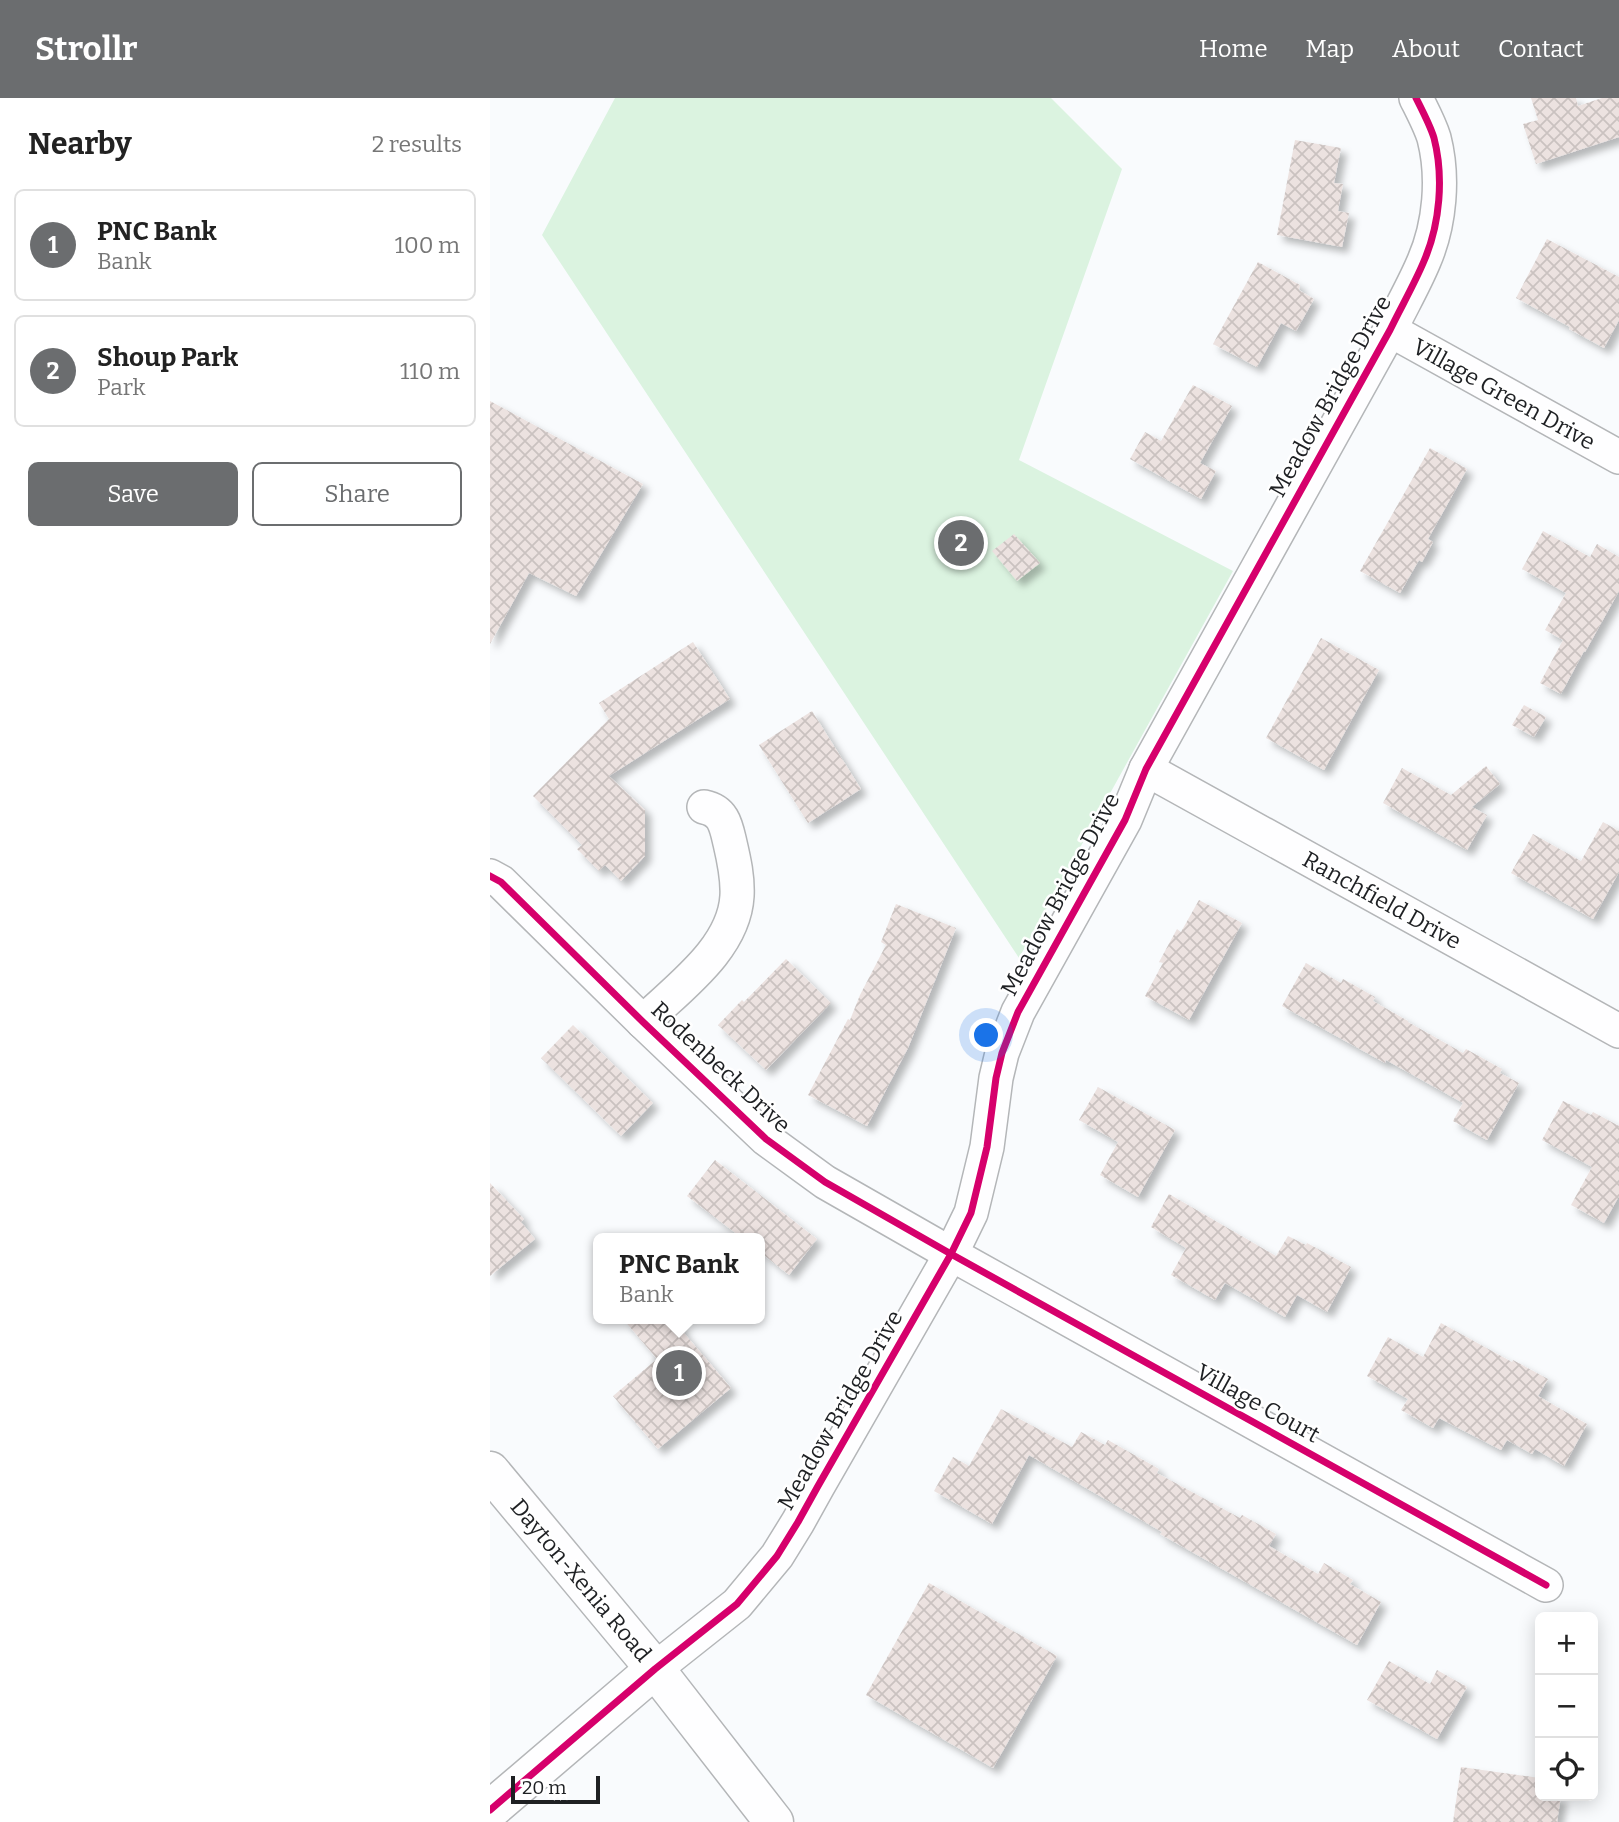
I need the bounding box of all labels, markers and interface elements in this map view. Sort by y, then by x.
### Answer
text: Strollr [35,29,138,69]
text: Home [1199,35,1268,63]
text: Map [1306,35,1354,63]
text: About [1392,35,1460,63]
text: Contact [1498,35,1584,63]
text: Nearby [28,126,132,162]
text: 2 results [372,130,462,158]
text: PNC Bank [97,216,217,247]
text: 1 [48,231,58,259]
text: 100 m [395,231,460,259]
text: Bank [97,247,151,275]
street label: Meadow Bridge Drive [1263,290,1397,502]
street label: Village Green Drive [1408,332,1600,456]
text: Shoup Park [97,342,238,373]
text: 2 [47,357,59,385]
text: 110 m [400,357,460,385]
text: Park [97,373,146,401]
button: Save [28,462,238,526]
button: Share [252,462,462,526]
pin: 2 [938,517,984,569]
street label: Meadow Bridge Drive [995,788,1125,1000]
street label: Ranchfield Drive [1298,845,1466,955]
street label: Rodenbeck Drive [646,995,796,1139]
your location [969,1018,1003,1052]
popup [593,1233,765,1324]
text: PNC Bank [619,1249,739,1280]
text: Bank [619,1280,674,1308]
street label: Meadow Bridge Drive [771,1305,909,1515]
pin: 1 [656,1347,702,1399]
street label: Village Court [1191,1357,1325,1449]
street label: Dayton-Xenia Road [505,1493,658,1668]
map controls [1535,1612,1598,1801]
button: + [1535,1612,1598,1675]
button: − [1535,1675,1598,1738]
button: locate [1535,1738,1598,1801]
scale bar [511,1773,600,1805]
text: 20 m [522,1776,566,1799]

